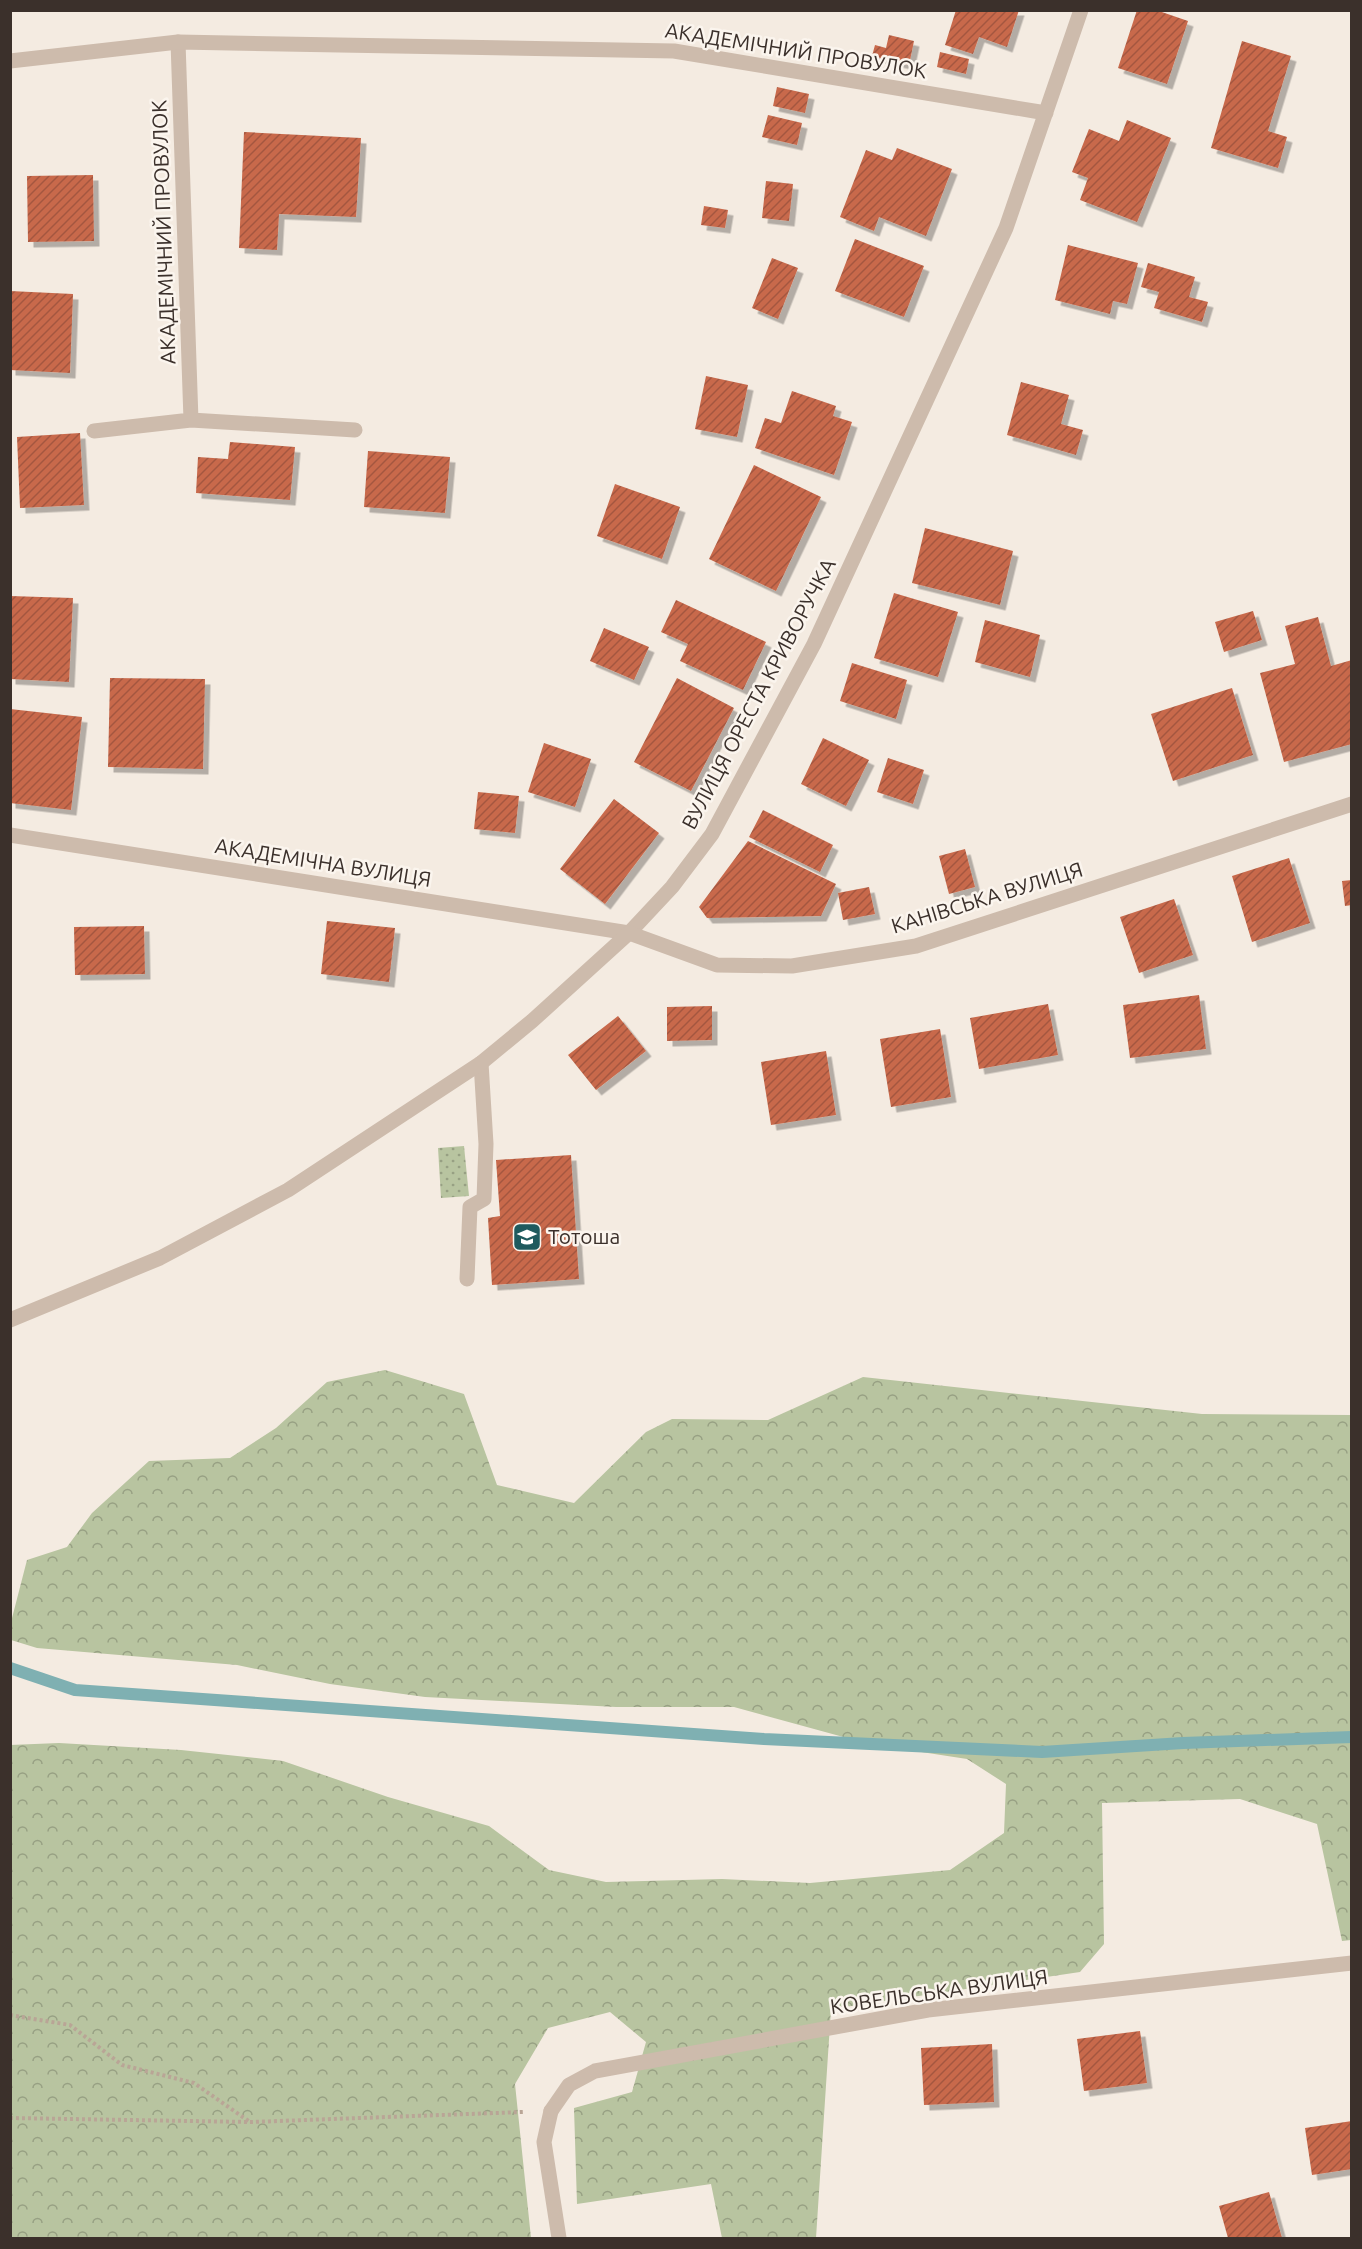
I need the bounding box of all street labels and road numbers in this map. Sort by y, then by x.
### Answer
street label: АКАДЕМІЧНИЙ ПРОВУЛОК [664,17,929,83]
street label: АКАДЕМІЧНИЙ ПРОВУЛОК [146,99,180,365]
street label: ВУЛИЦЯ ОРЕСТА КРИВОРУЧКА [676,554,840,833]
street label: АКАДЕМІЧНА ВУЛИЦЯ [213,833,433,891]
street label: КАНІВСЬКА ВУЛИЦЯ [888,856,1085,938]
street label: КОВЕЛЬСЬКА ВУЛИЦЯ [829,1964,1049,2018]

